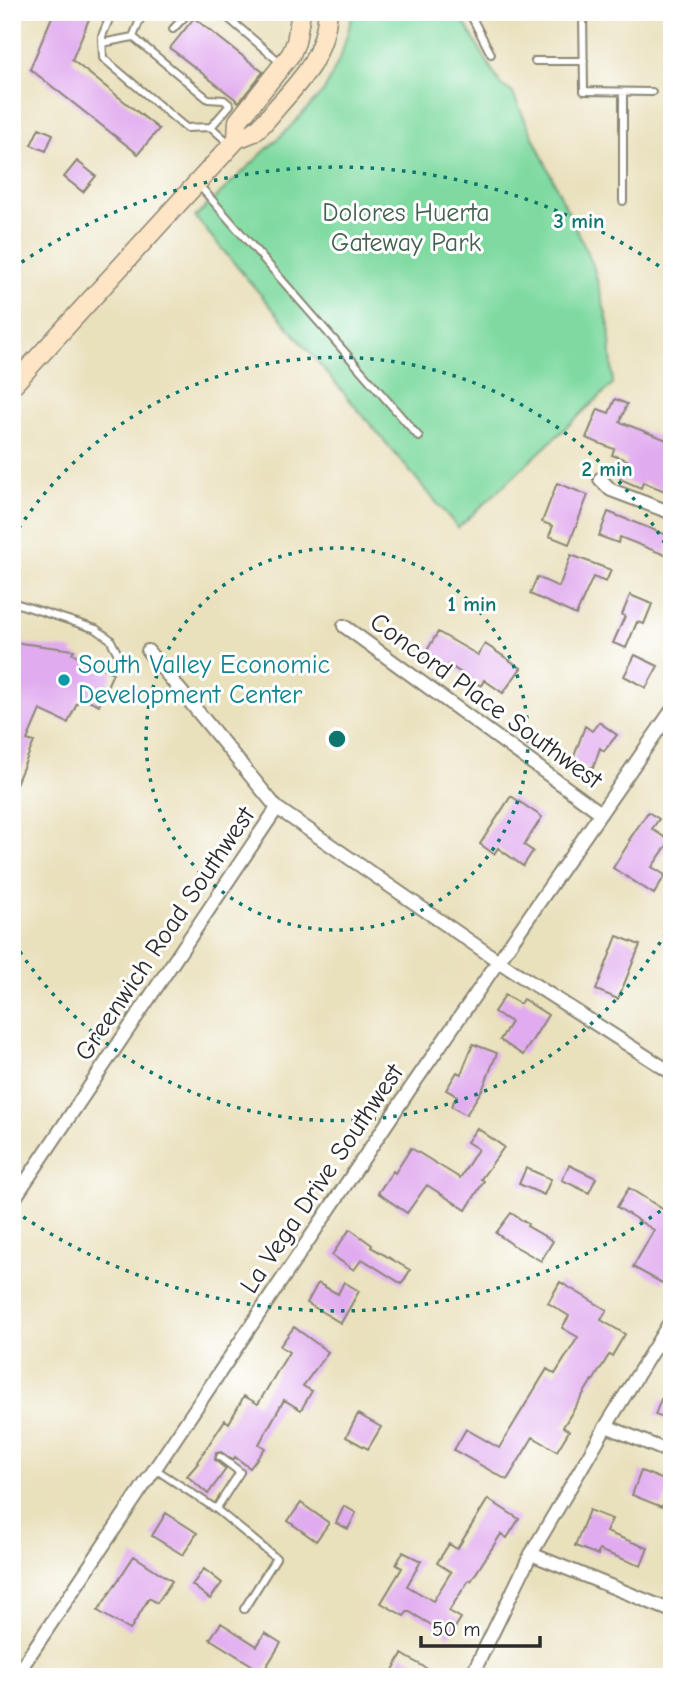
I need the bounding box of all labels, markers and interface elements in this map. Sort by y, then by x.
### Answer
park label: Dolores Huerta Gateway Park [322,198,490,258]
text: 3 min [553,209,605,233]
text: 2 min [581,457,633,481]
text: 1 min [448,592,496,616]
street label: Concord Place Southwest [364,607,609,796]
place label: South Valley Economic Development Center [78,650,330,710]
marker: South Valley Economic Development Center [56,672,72,688]
centre of rings [325,727,349,751]
street label: Greenwich Road Southwest [69,800,262,1067]
street label: La Vega Drive Southwest [234,1058,411,1299]
scale bar [421,1605,540,1649]
text: 50 m [432,1617,481,1641]

